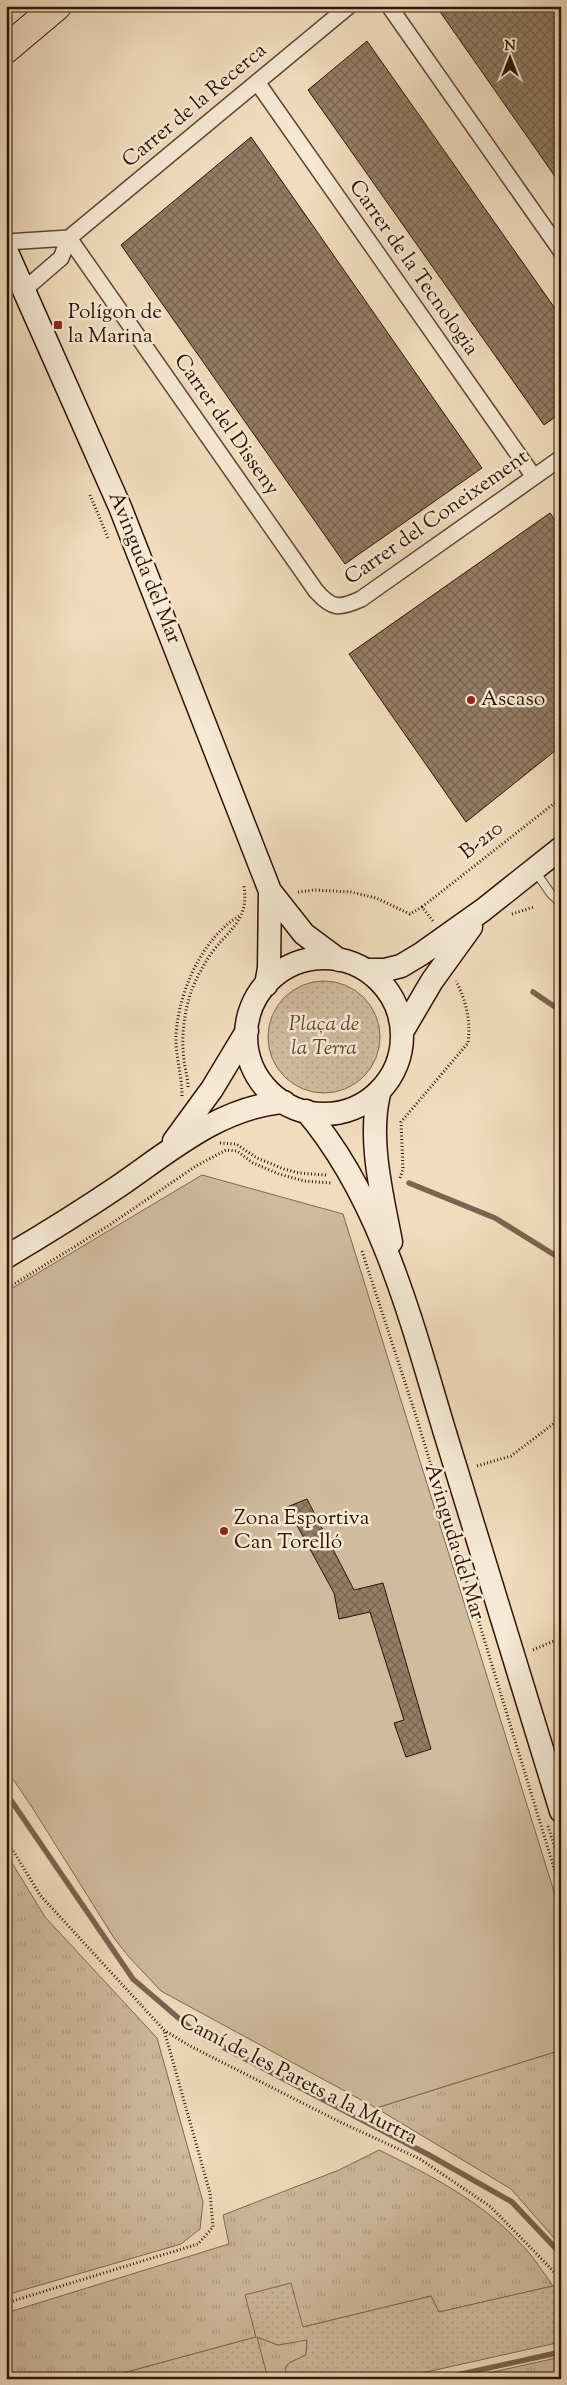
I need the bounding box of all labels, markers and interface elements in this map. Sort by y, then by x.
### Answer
north arrow [484,32,534,82]
street label: Carrer de la Recerca [116,36,274,175]
text: N [504,37,516,57]
street label: Carrer de la Tecnologia [341,174,485,362]
place label: Polígon de la Marina [68,298,162,352]
marker: Polígon de la Marina [52,319,64,331]
street label: Carrer del Disseny [166,348,286,502]
street label: Carrer del Coneixement [339,443,535,593]
street label: Avinguda del Mar [100,487,188,649]
place label: Ascaso [481,685,545,715]
marker: Ascaso [465,694,477,706]
street label: B-210 [454,814,510,868]
park label: Plaça de la Terra [289,1010,359,1064]
street label: Avinguda del Mar [416,1460,492,1624]
place label: Zona Esportiva Can Torelló [234,1504,370,1558]
marker: Zona Esportiva Can Torelló [218,1525,230,1537]
street label: Camí de les Parets a la Murtra [173,2007,423,2154]

